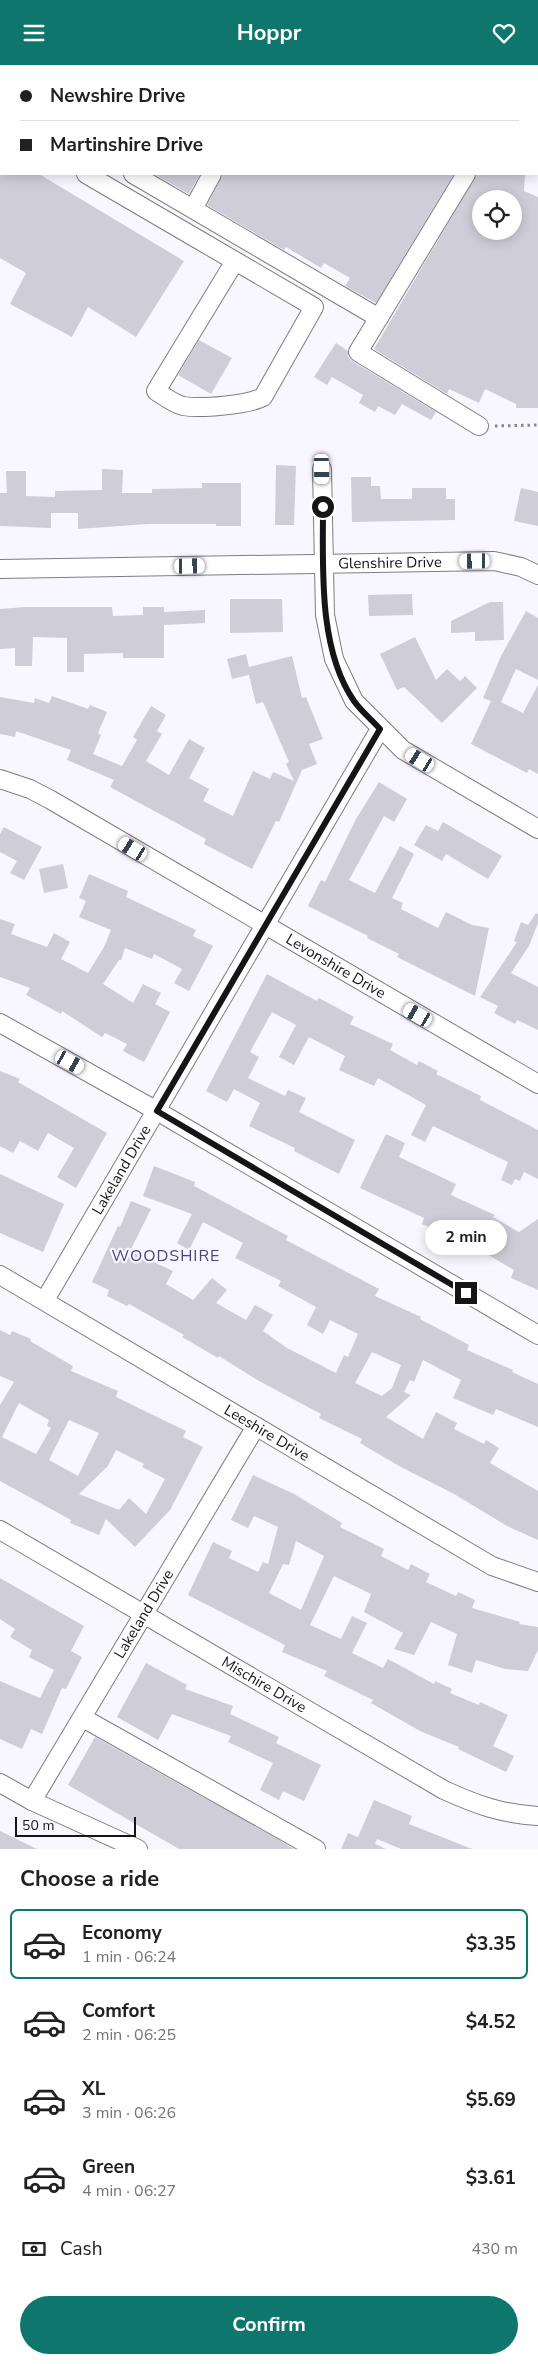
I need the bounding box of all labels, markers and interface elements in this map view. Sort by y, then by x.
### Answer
text: Hoppr [237,18,301,48]
icon: menu [20,19,48,47]
icon: heart [490,19,518,47]
text: Newshire Drive [50,83,185,109]
text: Martinshire Drive [50,132,203,158]
map controls [472,190,522,240]
button: locate [472,190,522,240]
car [314,454,329,484]
route start [312,496,334,518]
street label: Glenshire Drive [338,552,442,574]
car [459,553,490,569]
car [174,558,205,574]
car [403,746,436,774]
car [116,835,149,863]
street label: Levonshire Drive [282,929,389,1003]
car [401,1001,434,1029]
car [53,1048,86,1076]
street label: Lakeland Drive [87,1121,155,1218]
callout: 2 min [425,1221,507,1255]
text: 2 min [445,1226,487,1248]
district label: WOODSHIRE [112,1245,220,1267]
route end [455,1282,477,1304]
street label: Leeshire Drive [220,1400,313,1466]
street label: Lakeland Drive [109,1566,178,1662]
street label: Mischire Drive [218,1652,310,1717]
scale bar [15,1814,136,1837]
text: 50 m [22,1816,54,1835]
text: Choose a ride [20,1864,159,1894]
text: Economy [82,1920,162,1946]
icon: car [22,1922,67,1967]
text: $3.35 [466,1931,516,1957]
text: 1 min · 06:24 [82,1946,176,1968]
text: Comfort [82,1998,155,2024]
icon: car [22,2000,67,2045]
text: $4.52 [466,2009,516,2035]
text: 2 min · 06:25 [82,2024,176,2046]
text: XL [82,2076,105,2102]
icon: car [22,2078,67,2123]
text: $5.69 [466,2087,516,2113]
text: 3 min · 06:26 [82,2102,176,2124]
text: Green [82,2154,135,2180]
icon: car [22,2156,67,2201]
text: $3.61 [466,2165,516,2191]
text: 4 min · 06:27 [82,2180,176,2202]
icon: cash [20,2235,48,2263]
text: Cash [60,2236,102,2262]
text: 430 m [471,2238,518,2260]
button: Confirm [20,2296,518,2354]

